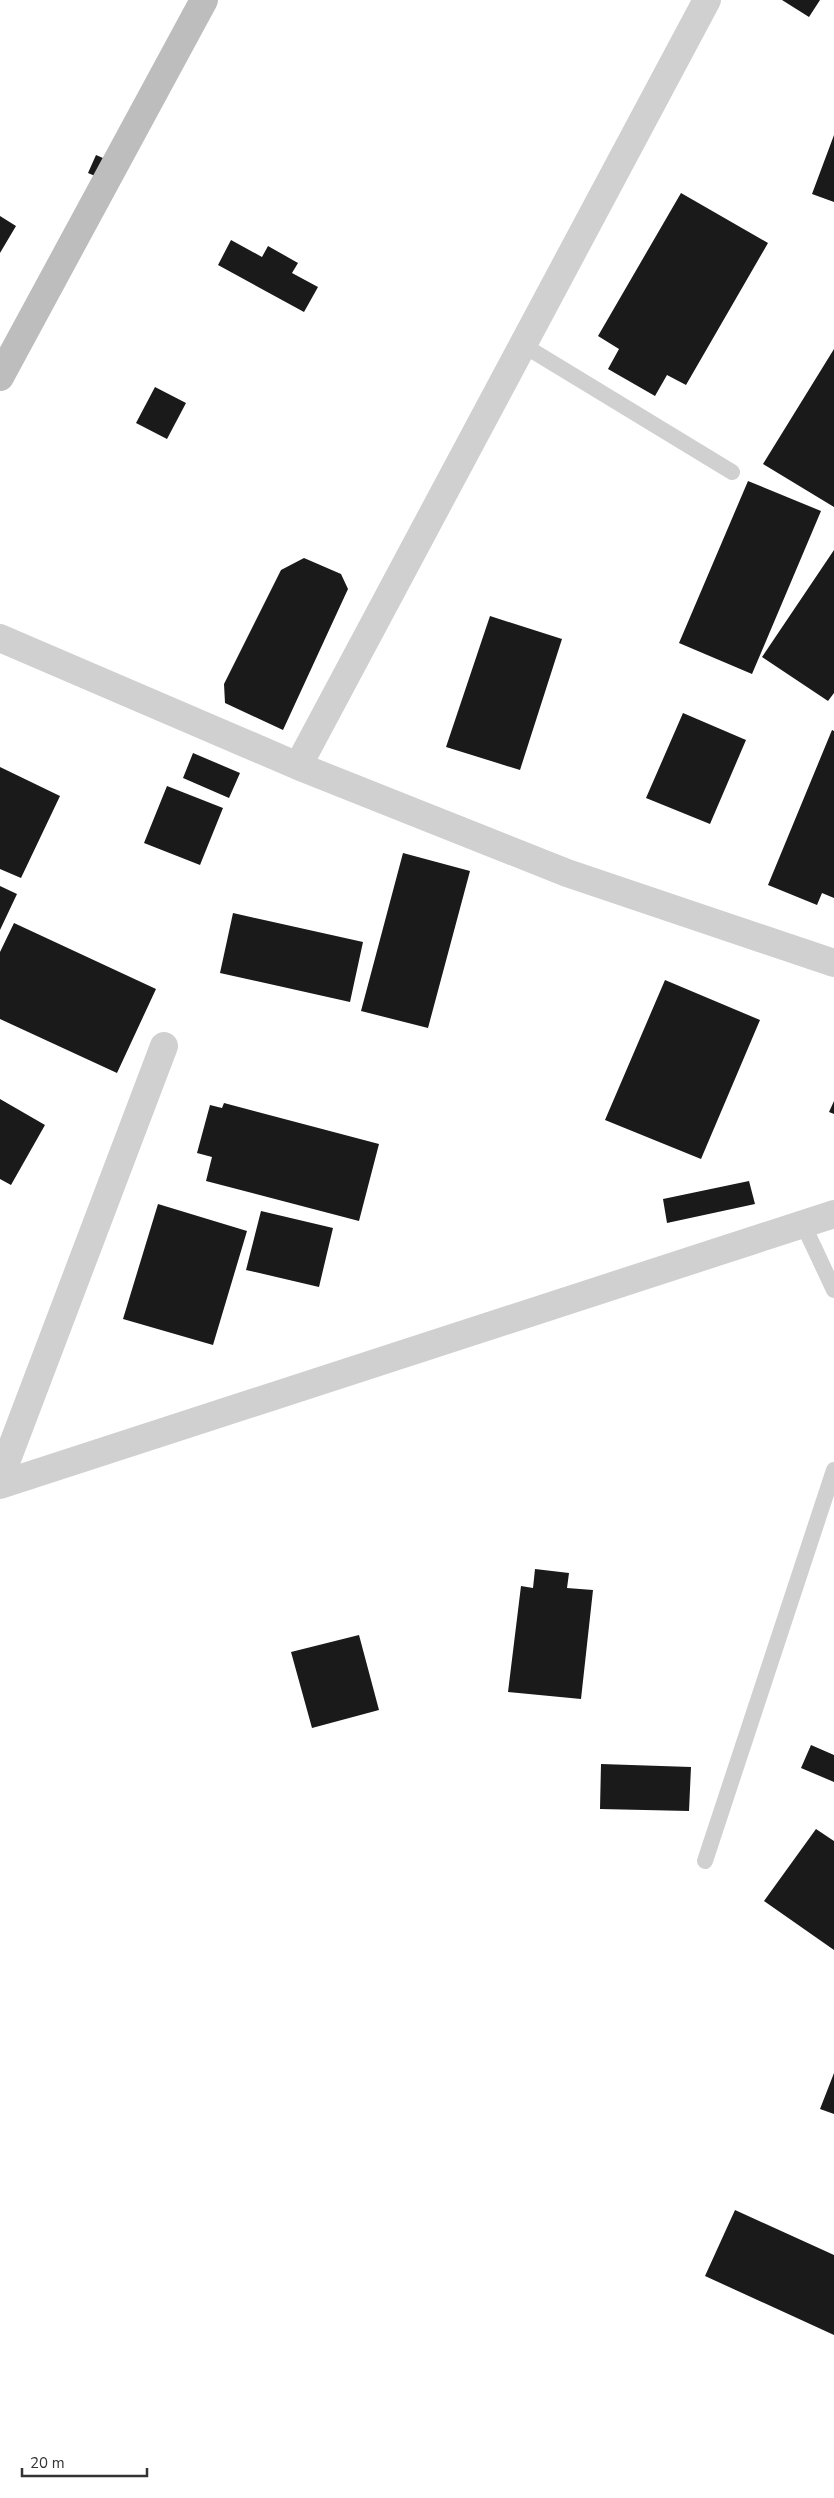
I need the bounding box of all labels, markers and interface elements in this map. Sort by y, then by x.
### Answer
scale bar [22,2446,148,2478]
text: 20 m [30,2453,65,2473]

